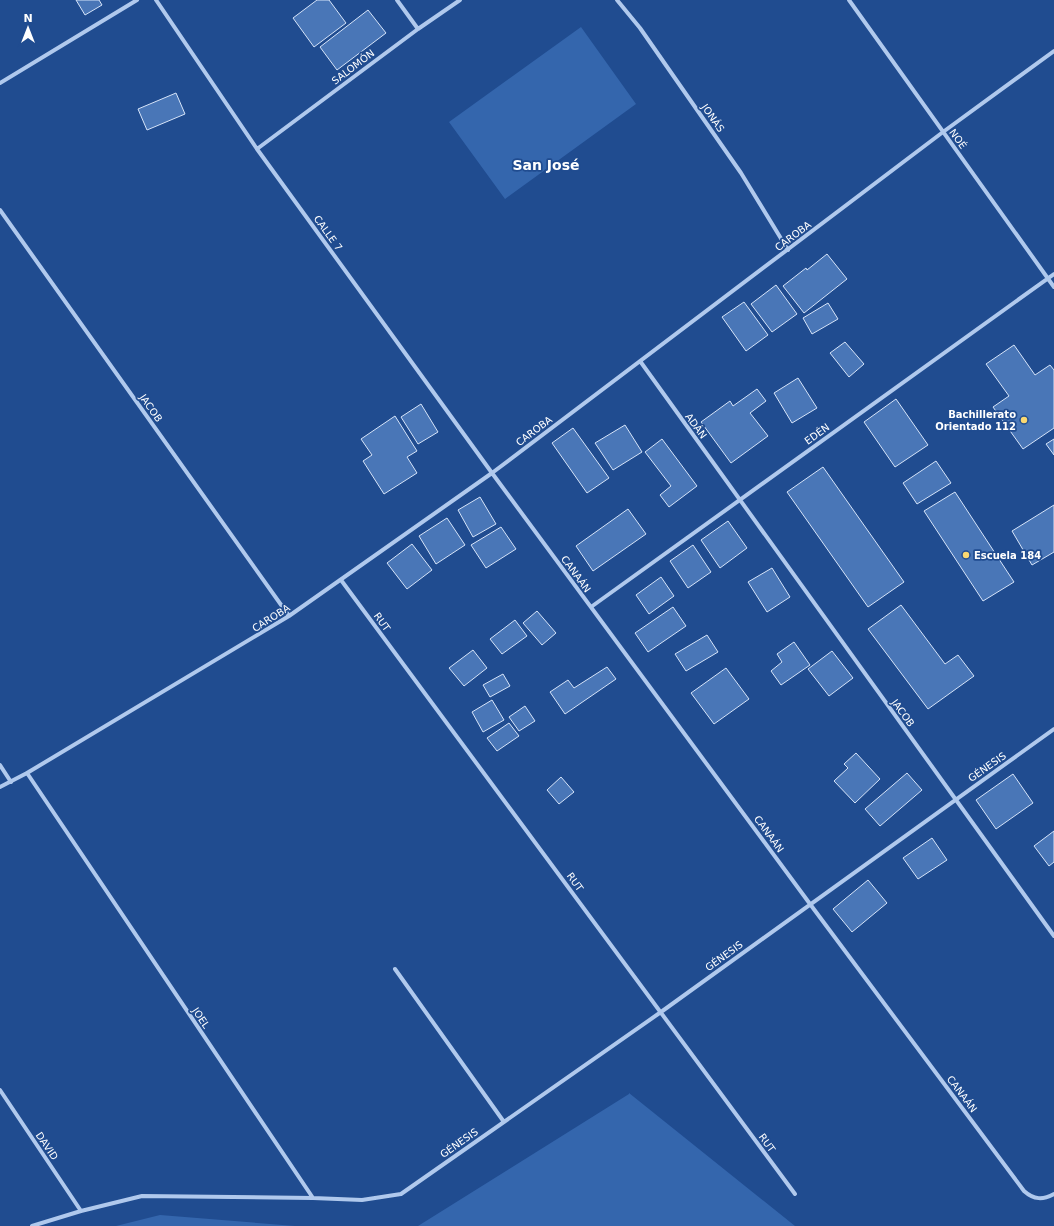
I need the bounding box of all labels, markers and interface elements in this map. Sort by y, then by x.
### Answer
north arrow [8,8,48,48]
text: N [23,12,33,25]
street label: SALOMÓN [329,47,376,87]
street label: JONÁS [699,101,727,134]
street label: NOÉ [947,126,970,151]
district label: San José [512,157,580,173]
street label: CALLE 7 [312,213,344,253]
street label: CAROBA [773,219,813,253]
street label: JACOB [137,391,165,424]
place label: Bachillerato Orientado 112 [935,409,1016,432]
street label: ADÁN [683,411,710,441]
street label: CAROBA [514,414,554,448]
marker: Bachillerato Orientado 112 [1019,415,1029,425]
street label: EDÉN [802,421,831,447]
marker: Escuela 184 [961,550,971,560]
place label: Escuela 184 [974,550,1041,561]
street label: CANAÁN [559,553,594,595]
street label: CAROBA [250,602,292,634]
street label: RUT [372,611,393,634]
street label: JACOB [889,696,917,729]
street label: GÉNESIS [965,749,1008,784]
street label: CANAÁN [752,813,787,855]
street label: RUT [565,871,586,894]
street label: GÉNESIS [703,938,745,973]
street label: JOEL [190,1005,212,1031]
street label: CANAÁN [945,1073,980,1114]
street label: GÉNESIS [437,1125,480,1160]
street label: DAVID [34,1130,60,1162]
street label: RUT [757,1132,778,1155]

